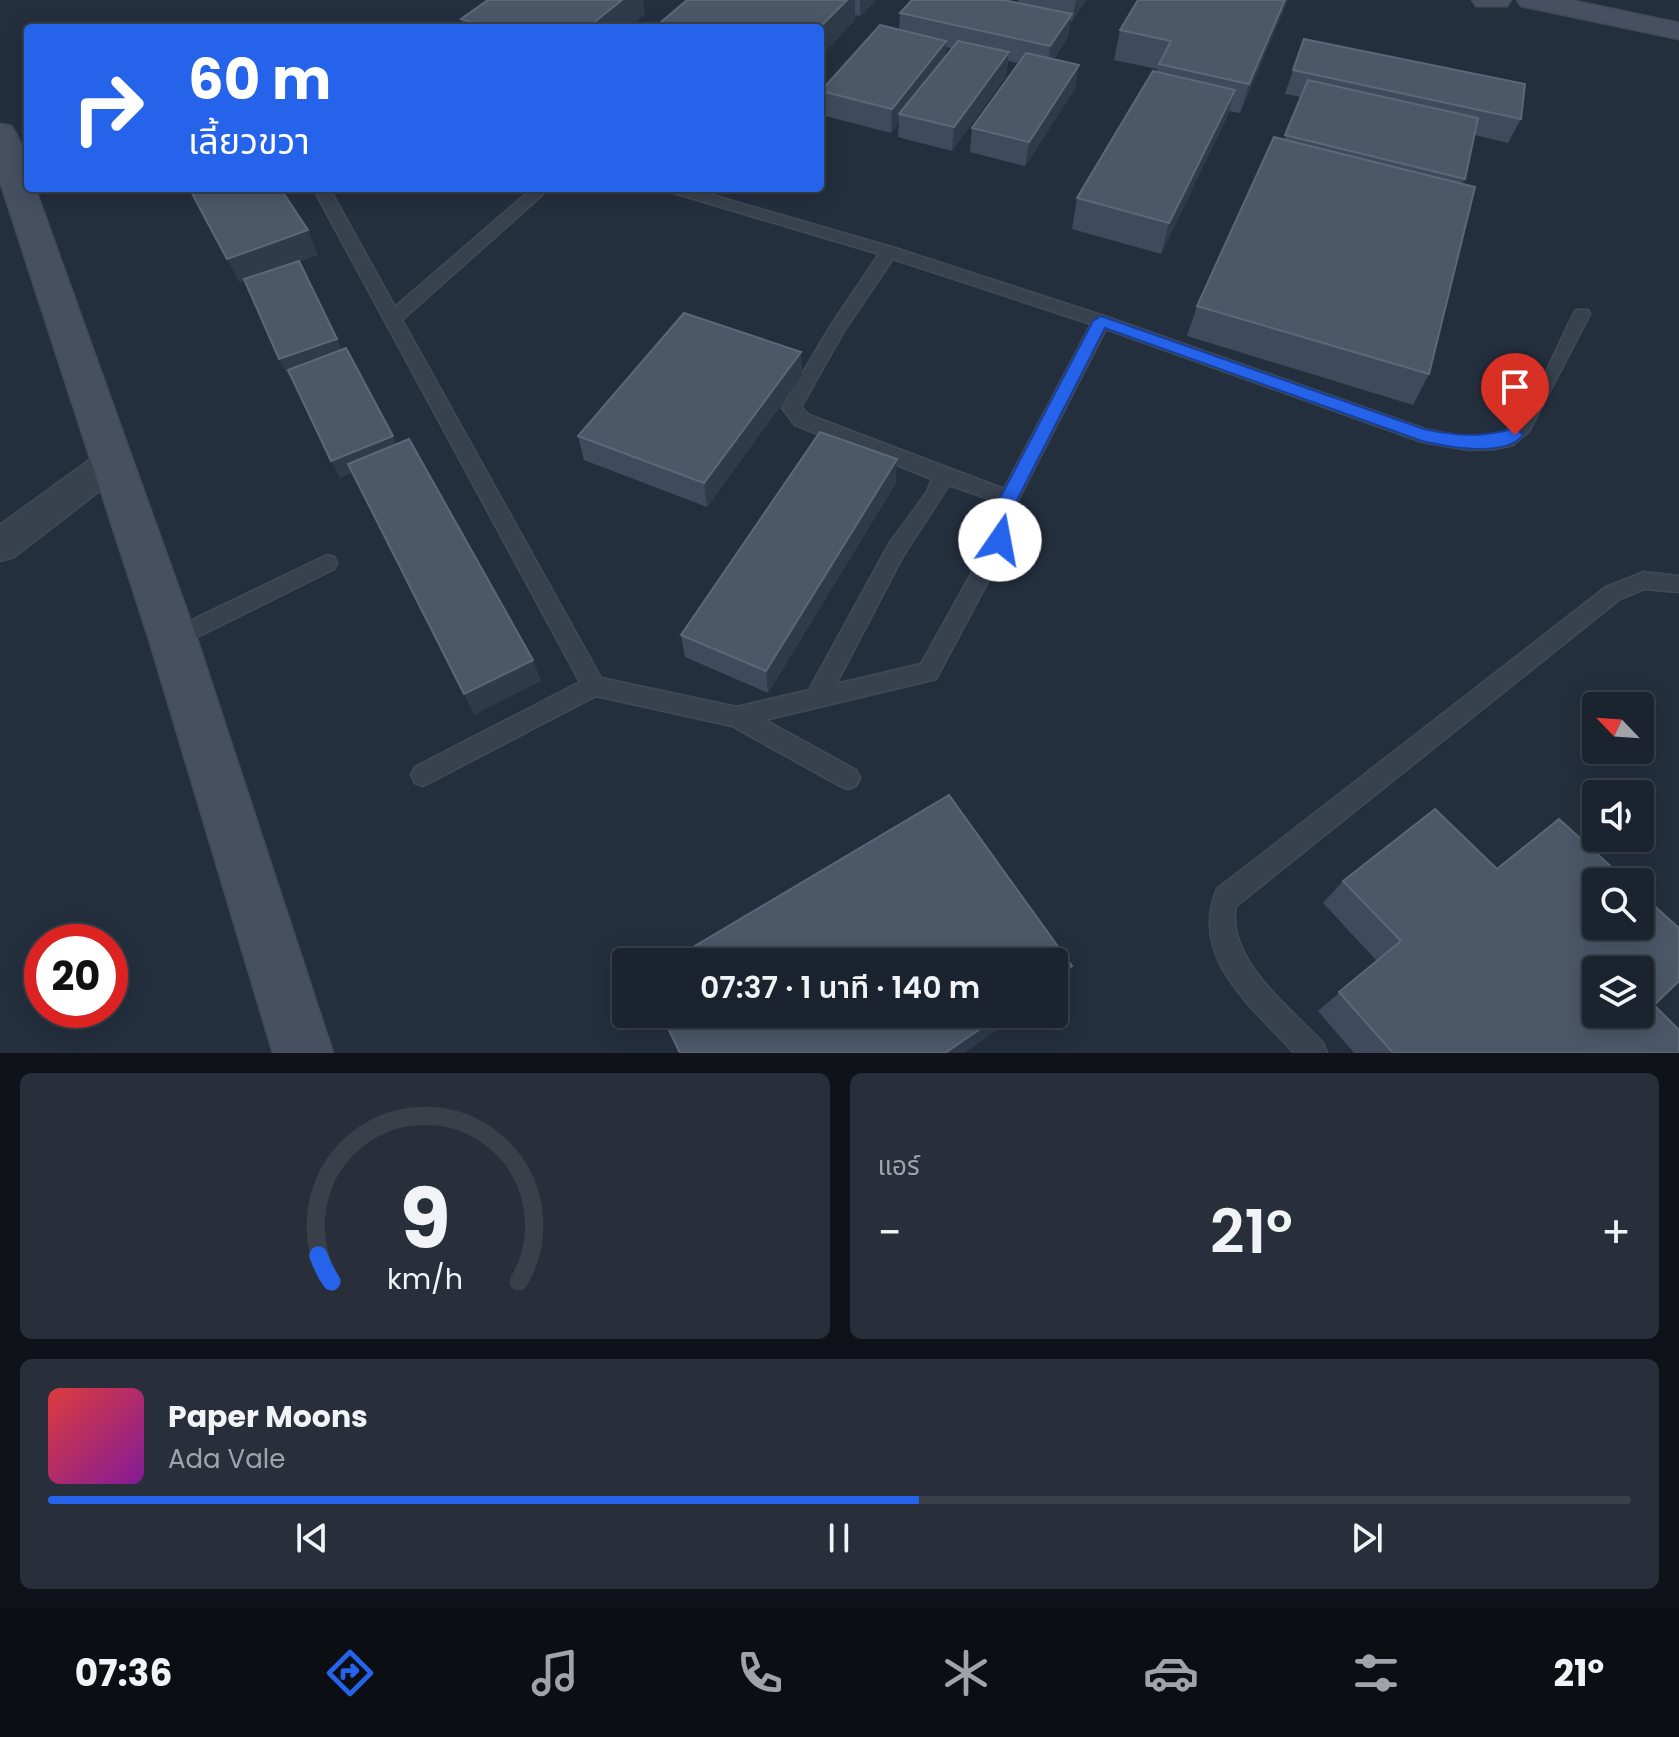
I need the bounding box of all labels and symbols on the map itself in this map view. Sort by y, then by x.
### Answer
pin [1481,353,1549,435]
position arrow [958,498,1042,582]
north arrow [1582,692,1654,764]
speed limit sign: 20 [24,924,128,1028]

